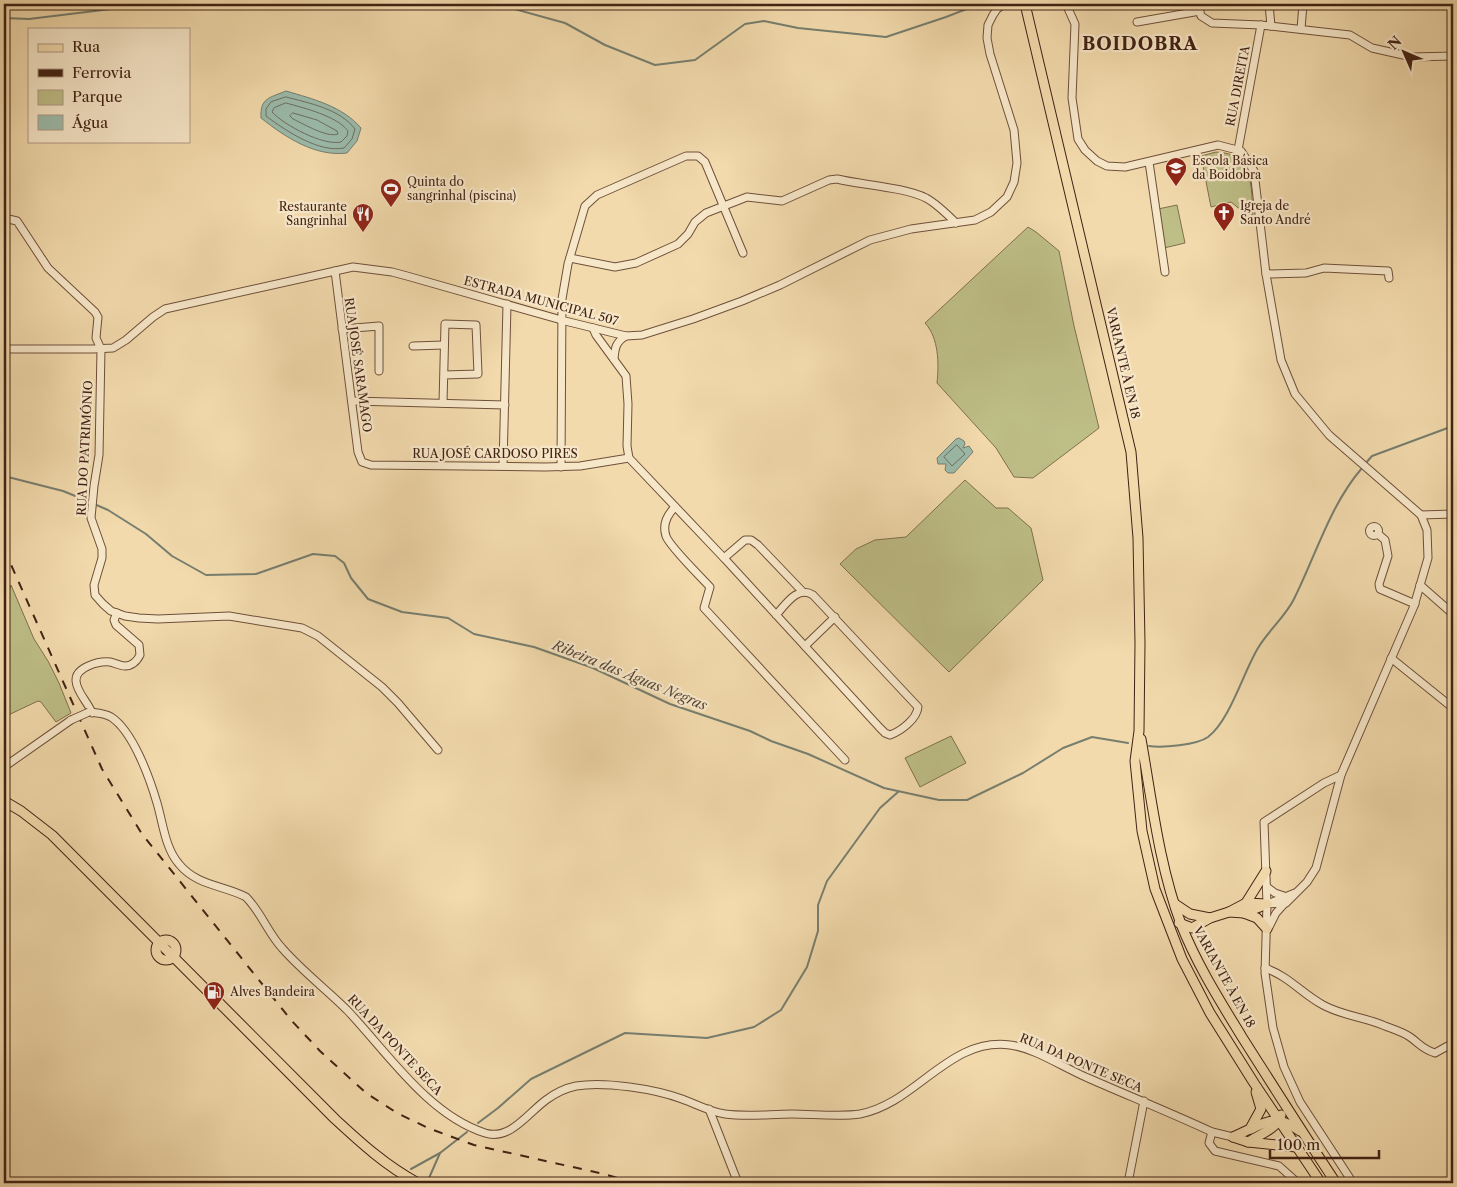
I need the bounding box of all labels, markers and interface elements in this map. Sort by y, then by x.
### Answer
legend [28,28,190,142]
north arrow [1380,28,1430,78]
text: N [1384,32,1405,53]
district label: BOIDOBRA [1082,33,1198,55]
text: Rua [72,37,100,56]
street label: RUA DIREITA [1222,43,1253,127]
text: Ferrovia [72,63,131,82]
text: Parque [72,87,122,106]
text: Água [71,113,108,132]
place label: Escola Básica da Boidobra [1192,153,1269,182]
school or university icon: Escola Básica da Boidobra [1164,156,1188,187]
place label: Quinta do sangrinhal (piscina) [407,174,517,203]
sports icon: Quinta do sangrinhal (piscina) [379,177,403,208]
place label: Igreja de Santo André [1240,198,1311,227]
place label: Restaurante Sangrinhal [279,199,347,228]
church icon: Igreja de Santo André [1212,201,1236,232]
restaurant icon: Restaurante Sangrinhal [351,202,375,233]
street label: ESTRADA MUNICIPAL 507 [462,273,620,328]
street label: RUA JOSÉ SARAMAGO [342,296,376,433]
street label: VARIANTE À EN 18 [1103,305,1145,420]
street label: RUA DO PATRIMÓNIO [72,380,96,516]
street label: RUA JOSÉ CARDOSO PIRES [412,445,578,461]
water label: Ribeira das Águas Negras [549,635,711,715]
street label: VARIANTE À EN 18 [1190,922,1259,1030]
fuel station icon: Alves Bandeira [202,980,226,1011]
place label: Alves Bandeira [229,984,316,999]
street label: RUA DA PONTE SECA [345,991,447,1099]
street label: RUA DA PONTE SECA [1018,1030,1146,1096]
scale bar [1270,1127,1378,1159]
text: 100 m [1277,1135,1320,1154]

